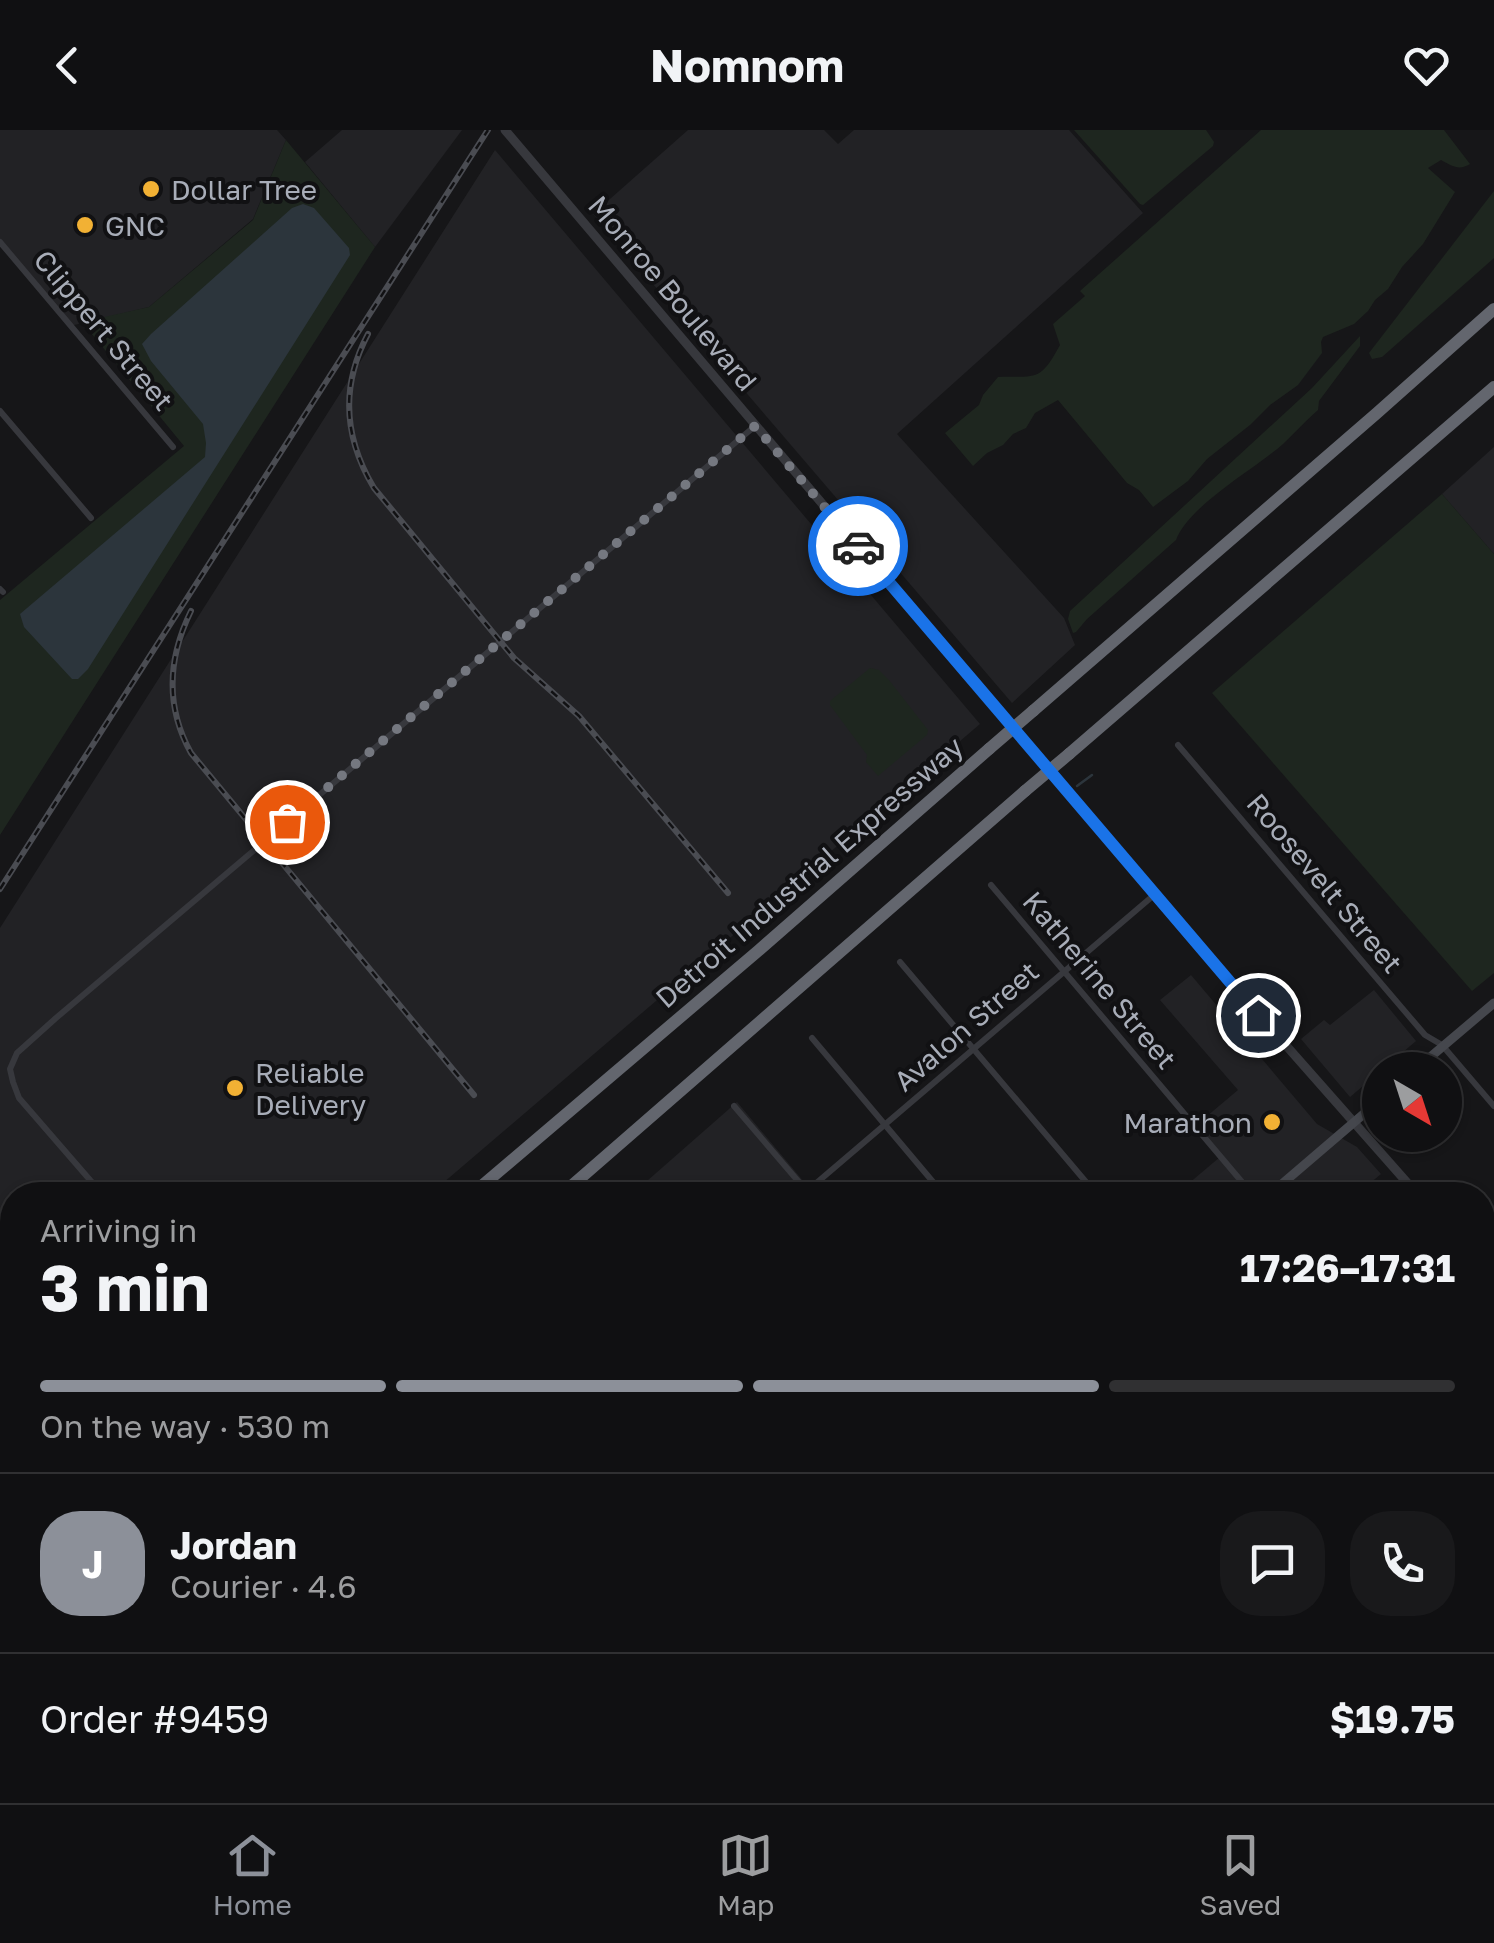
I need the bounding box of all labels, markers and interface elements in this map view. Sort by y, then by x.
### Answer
icon: back [40,38,95,93]
text: Nomnom [650,38,844,92]
icon: heart [1399,38,1454,93]
place label: Dollar Tree [171,173,317,206]
marker: Dollar Tree [140,178,162,200]
street label: Monroe Boulevard [582,189,764,397]
place label: GNC [105,209,165,242]
marker: GNC [74,214,96,236]
street label: Clippert Street [27,243,181,417]
courier [808,496,908,596]
icon: car [831,519,886,574]
street label: Detroit Industrial Expressway [649,729,969,1014]
pin [245,780,330,865]
street label: Roosevelt Street [1240,787,1410,979]
icon: bag [260,795,315,850]
street label: Katherine Street [1016,885,1184,1075]
street label: Avalon Street [887,954,1045,1098]
pin [1216,973,1301,1058]
icon: home [1231,988,1286,1043]
north arrow [1362,1052,1462,1152]
map controls [1362,1052,1462,1152]
place label: Reliable Delivery [255,1056,366,1121]
marker: Reliable Delivery [224,1077,246,1099]
place label: Marathon [1123,1106,1252,1139]
marker: Marathon [1261,1111,1283,1133]
text: Arriving in [40,1211,197,1249]
text: 17:26–17:31 [1240,1245,1455,1290]
text: 3 min [40,1247,210,1325]
text: On the way · 530 m [40,1407,330,1445]
button: chat [1220,1511,1325,1616]
button: phone [1350,1511,1455,1616]
text: Jordan [170,1522,297,1567]
text: J [82,1541,103,1586]
text: Courier · 4.6 [170,1567,357,1605]
text: Order #9459 [40,1696,269,1741]
text: $19.75 [1330,1696,1455,1741]
tab: Home [213,1828,292,1921]
tab: Map [717,1828,774,1921]
tab: Saved [1200,1828,1281,1921]

